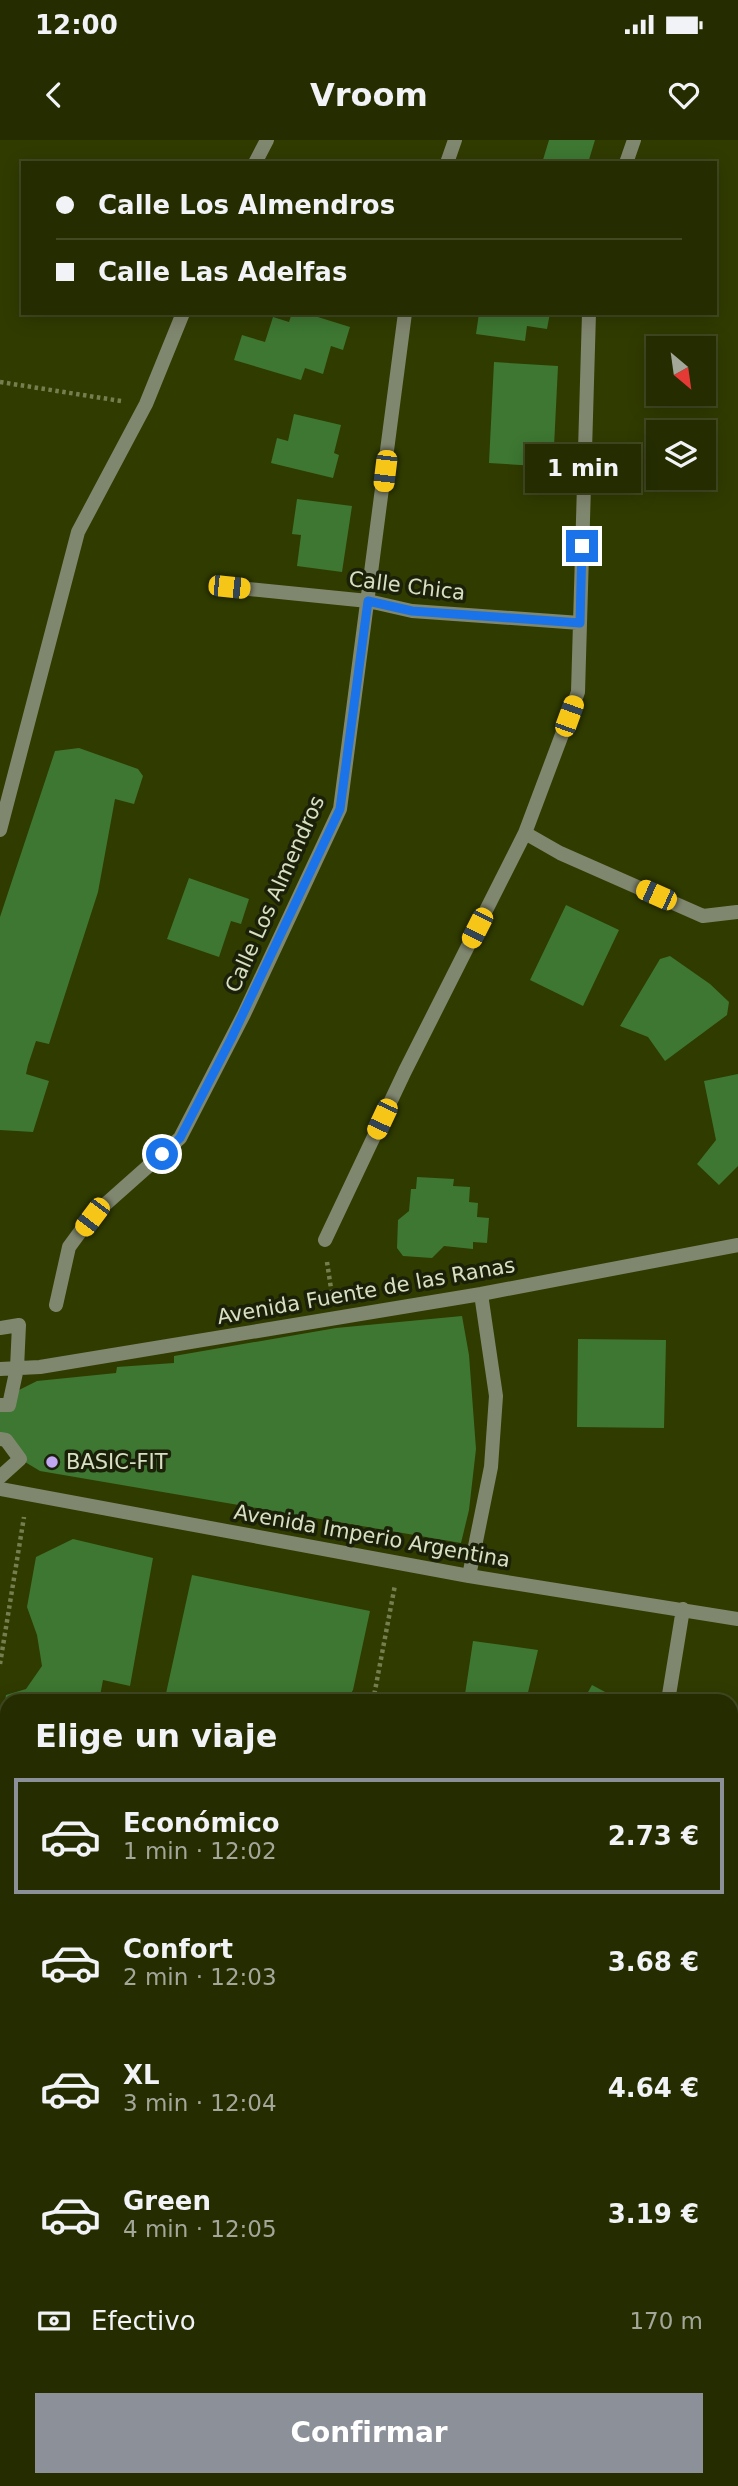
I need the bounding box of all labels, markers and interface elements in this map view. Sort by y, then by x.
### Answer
text: 12:00 [35,10,118,40]
icon: back [35,76,73,114]
text: Vroom [310,76,428,114]
icon: heart [665,76,703,114]
text: Calle Los Almendros [98,190,395,220]
text: Calle Las Adelfas [98,257,347,287]
north arrow [646,336,716,406]
map controls [646,336,716,490]
button: layers [646,420,716,490]
callout: 1 min [524,444,640,494]
car [373,449,398,493]
text: 1 min [547,455,619,481]
route end [566,530,598,562]
street label: Calle Chica [347,567,467,605]
car [208,574,251,600]
car [552,693,587,739]
street label: Calle Los Almendros [221,792,329,996]
car [633,877,680,913]
car [459,905,496,951]
car [364,1096,401,1142]
route start [146,1138,178,1170]
car [71,1194,114,1240]
street label: Avenida Fuente de las Ranas [215,1253,517,1329]
place label: BASIC-FIT [66,1450,168,1474]
marker: BASIC-FIT [44,1454,60,1470]
street label: Avenida Imperio Argentina [232,1500,512,1572]
text: Elige un viaje [35,1717,277,1755]
icon: car [39,1805,102,1868]
text: Económico [123,1808,280,1838]
text: 2.73 € [608,1821,699,1851]
text: 1 min · 12:02 [123,1838,277,1864]
icon: car [39,1931,102,1994]
text: Confort [123,1934,233,1964]
text: 3.68 € [608,1947,699,1977]
text: 2 min · 12:03 [123,1964,277,1990]
icon: car [39,2057,102,2120]
text: XL [123,2060,160,2090]
text: 4.64 € [608,2073,699,2103]
text: 3 min · 12:04 [123,2090,277,2116]
icon: car [39,2183,102,2246]
text: Green [123,2186,211,2216]
text: 3.19 € [608,2199,699,2229]
text: 4 min · 12:05 [123,2216,277,2242]
icon: cash [35,2302,73,2340]
text: Efectivo [91,2306,196,2336]
text: 170 m [629,2308,703,2334]
button: Confirmar [35,2393,703,2473]

